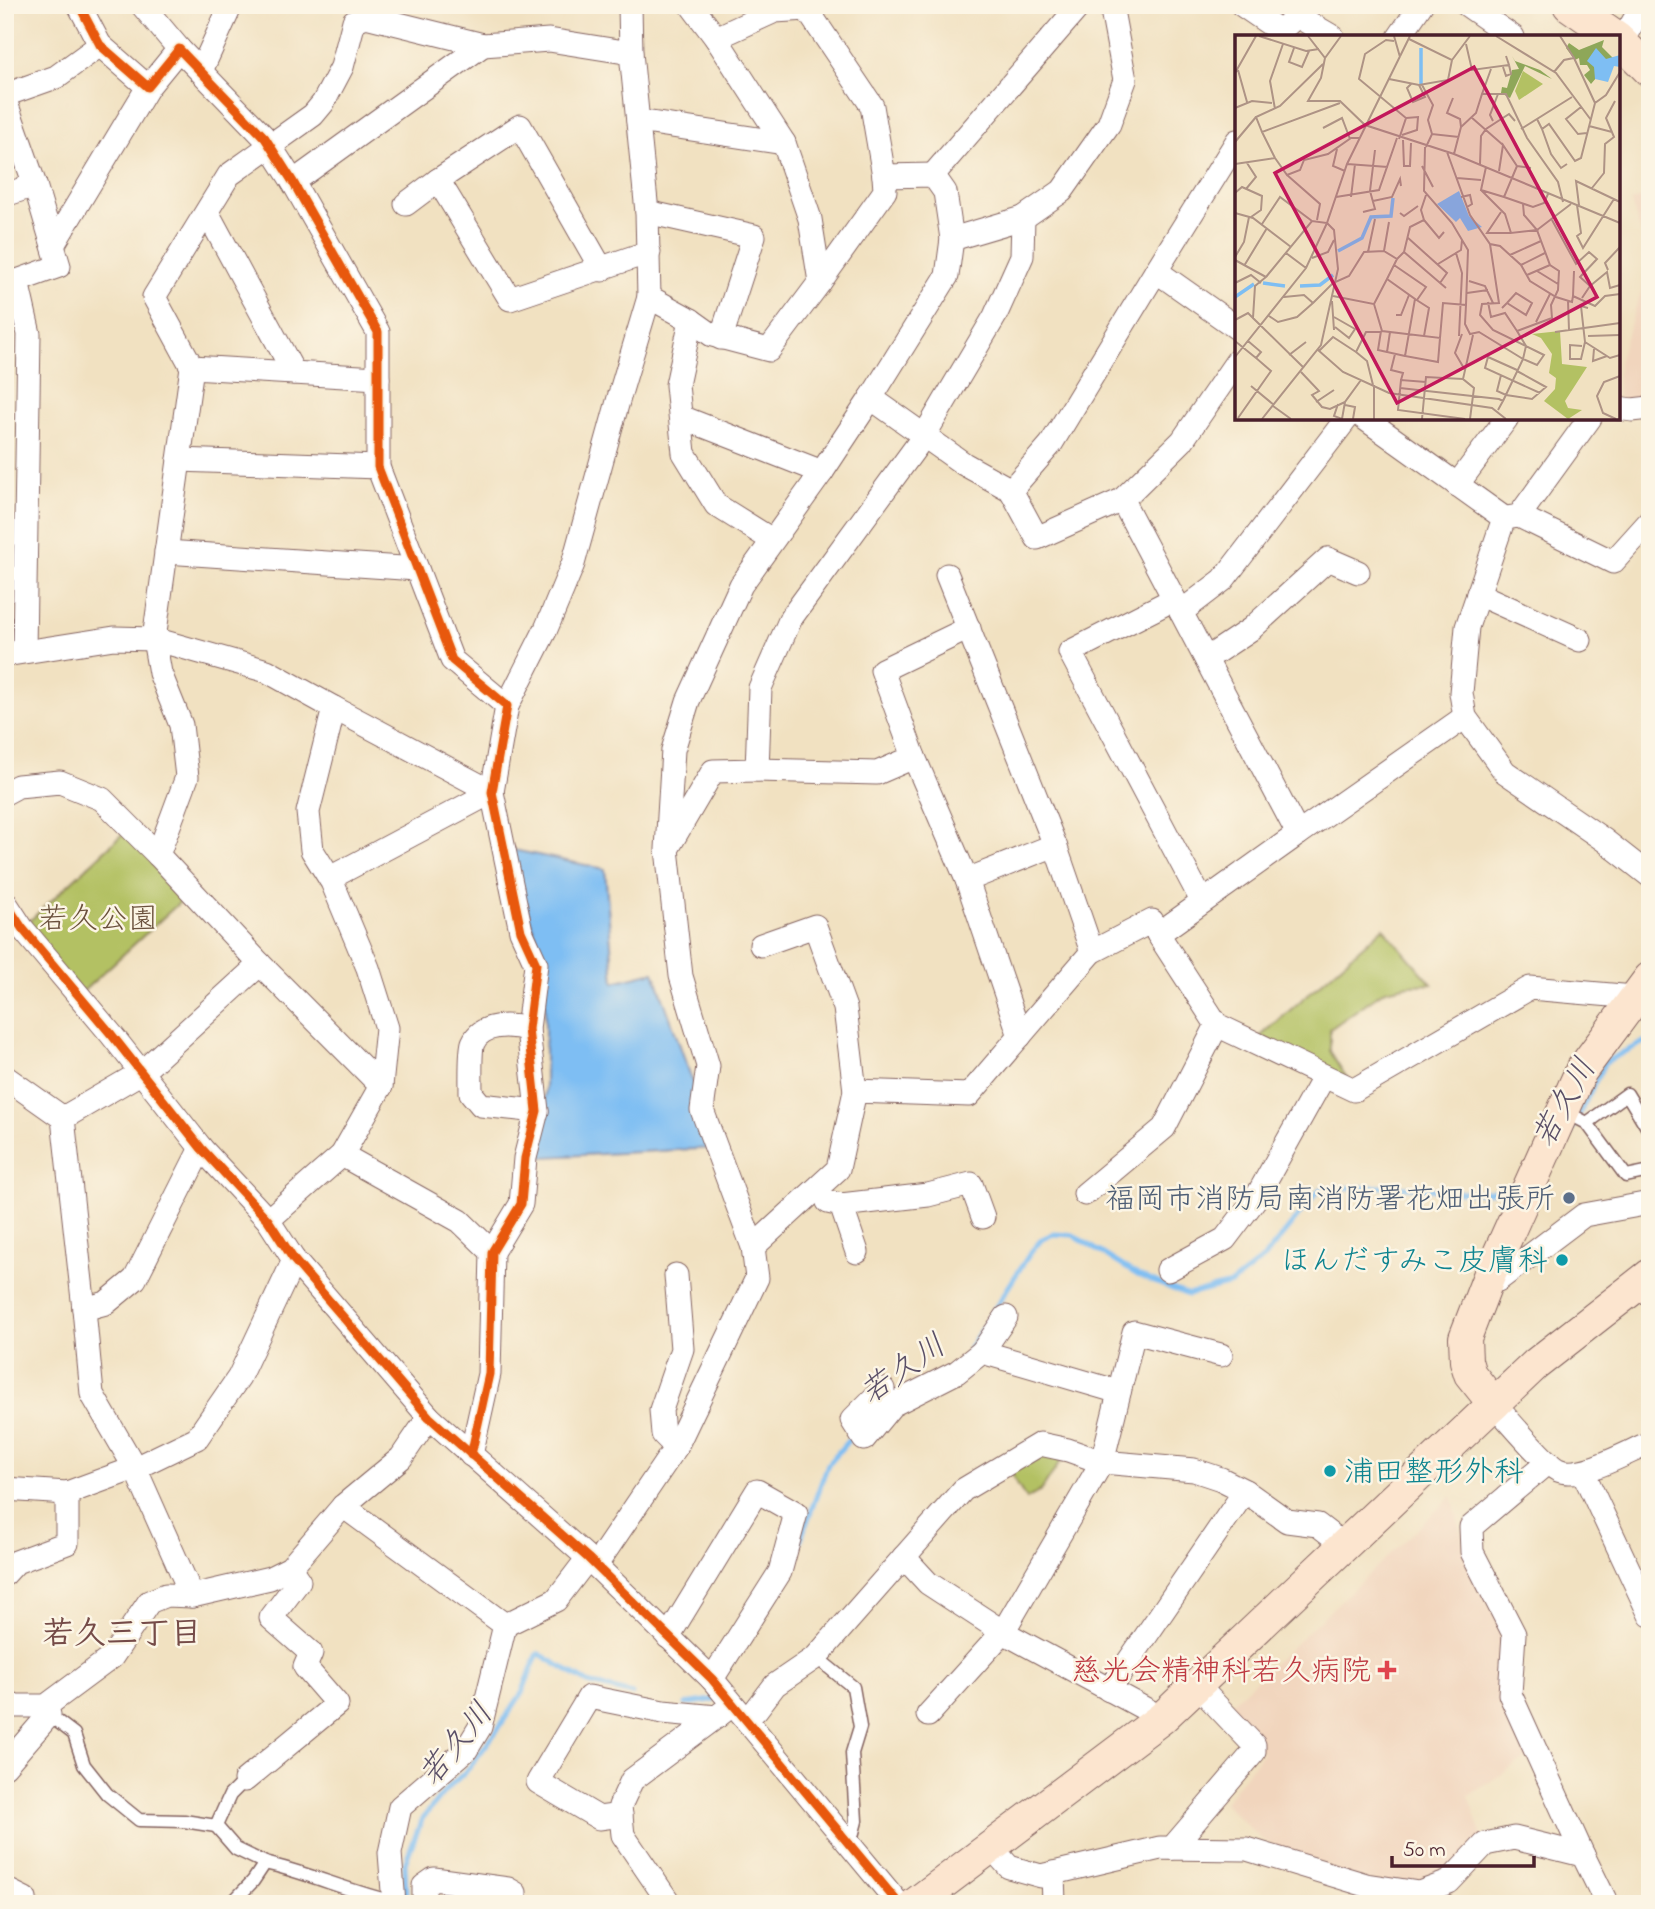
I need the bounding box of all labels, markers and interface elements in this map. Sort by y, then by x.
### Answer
inset map [1235,35,1620,420]
park label: 若久公園 [38,899,158,943]
water label: 若久川 [1522,1050,1610,1157]
place label: 福岡市消防局南消防署花畑出張所 [1105,1179,1555,1223]
marker: 福岡市消防局南消防署花畑出張所 [1561,1190,1577,1206]
place label: ほんだすみこ皮膚科 [1280,1241,1548,1285]
marker: ほんだすみこ皮膚科 [1554,1252,1570,1268]
water label: 若久川 [851,1324,957,1418]
place label: 浦田整形外科 [1344,1452,1524,1496]
marker: 浦田整形外科 [1322,1463,1338,1479]
district label: 若久三丁目 [42,1612,202,1659]
place label: 慈光会精神科若久病院 [1071,1651,1371,1695]
marker: 慈光会精神科若久病院 [1377,1660,1397,1680]
water label: 若久川 [409,1693,506,1797]
scale bar [1392,1825,1534,1869]
text: 50 m [1403,1836,1446,1866]

